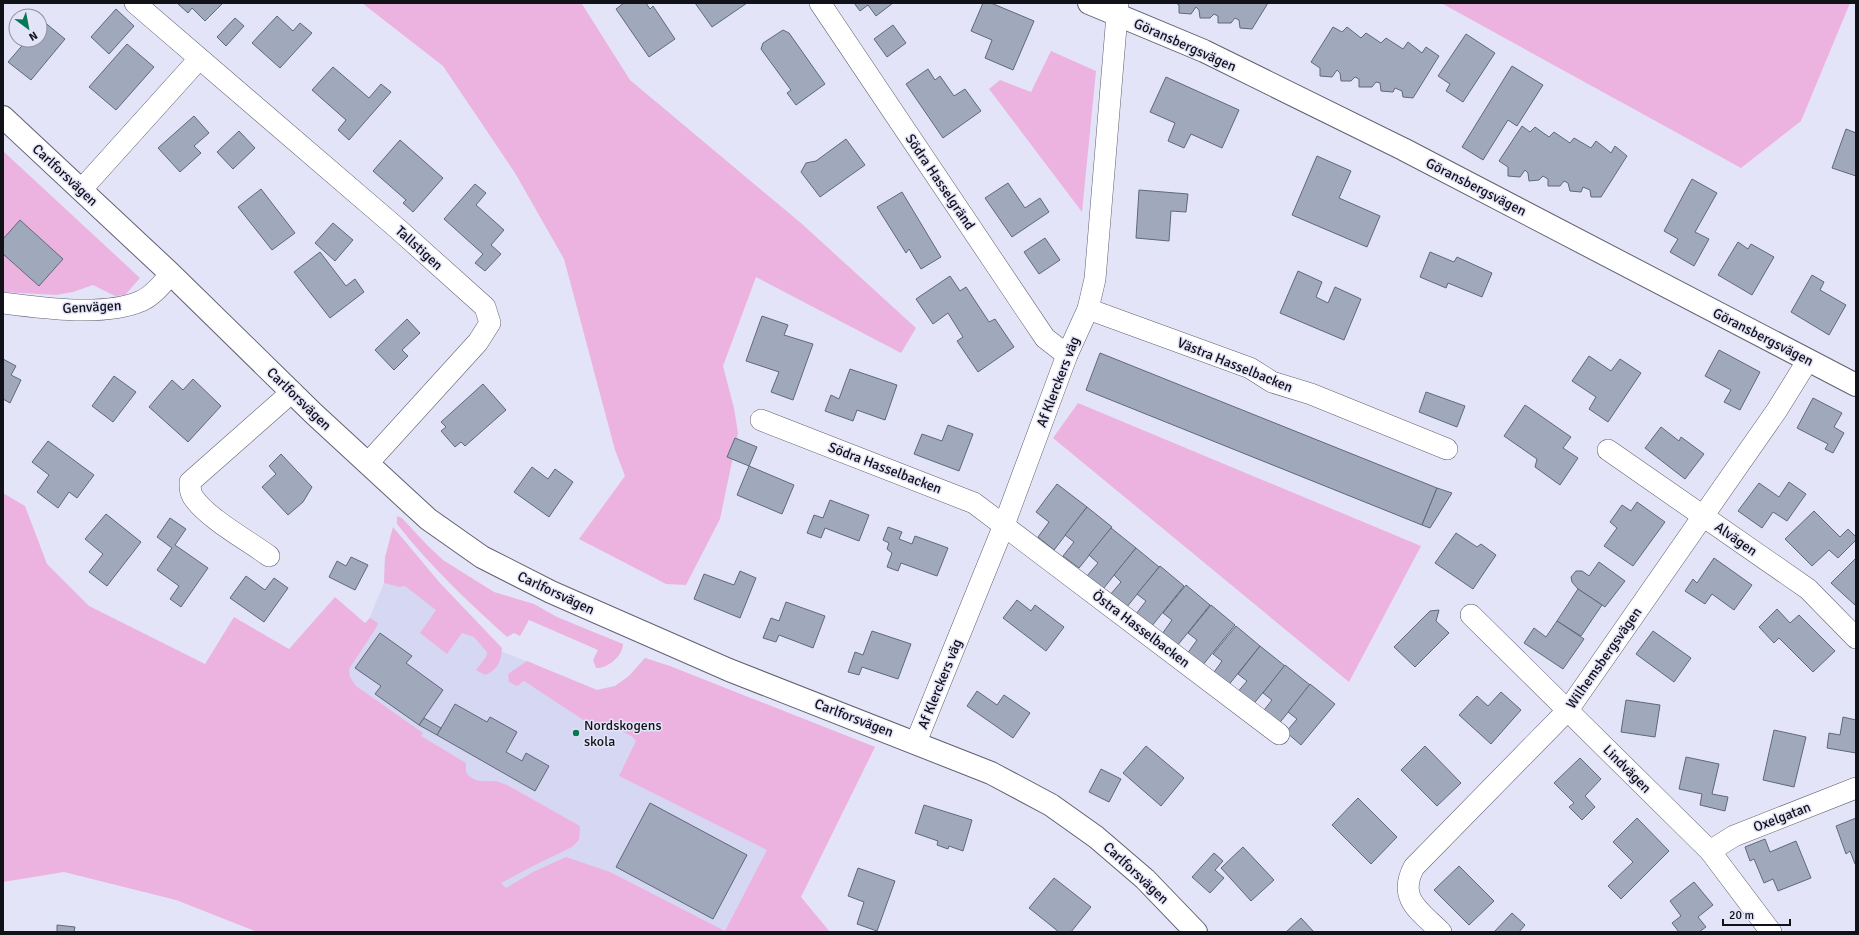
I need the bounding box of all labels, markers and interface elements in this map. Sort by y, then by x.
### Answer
north arrow [8,8,48,48]
street label: Göransbergsvägen [1131,15,1239,75]
text: N [26,29,40,44]
street label: Södra Hasselgränd [902,131,978,233]
street label: Carlforsvägen [29,140,101,210]
street label: Göransbergsvägen [1423,154,1529,220]
street label: Tallstigen [392,222,446,274]
street label: Genvägen [62,297,122,317]
street label: Göransbergsvägen [1710,304,1816,370]
street label: Af Klerckers väg [1033,334,1083,430]
street label: Västra Hasselbacken [1175,334,1295,396]
street label: Carlforsvägen [263,364,335,434]
street label: Södra Hasselbacken [826,439,944,497]
street label: Alvägen [1712,518,1760,560]
street label: Carlforsvägen [515,568,597,618]
street label: Östra Hasselbacken [1089,587,1193,671]
street label: Wilhemsbergsvägen [1563,604,1645,712]
street label: Af Klerckers väg [914,636,966,732]
street label: Carlforsvägen [812,695,896,741]
place label: Nordskogens skola [584,717,662,750]
marker: Nordskogens skola [571,728,581,738]
street label: Lindvägen [1599,741,1655,797]
street label: Oxelgatan [1751,798,1813,836]
street label: Carlforsvägen [1100,838,1172,908]
scale bar [1723,901,1790,927]
text: 20 m [1729,908,1754,923]

